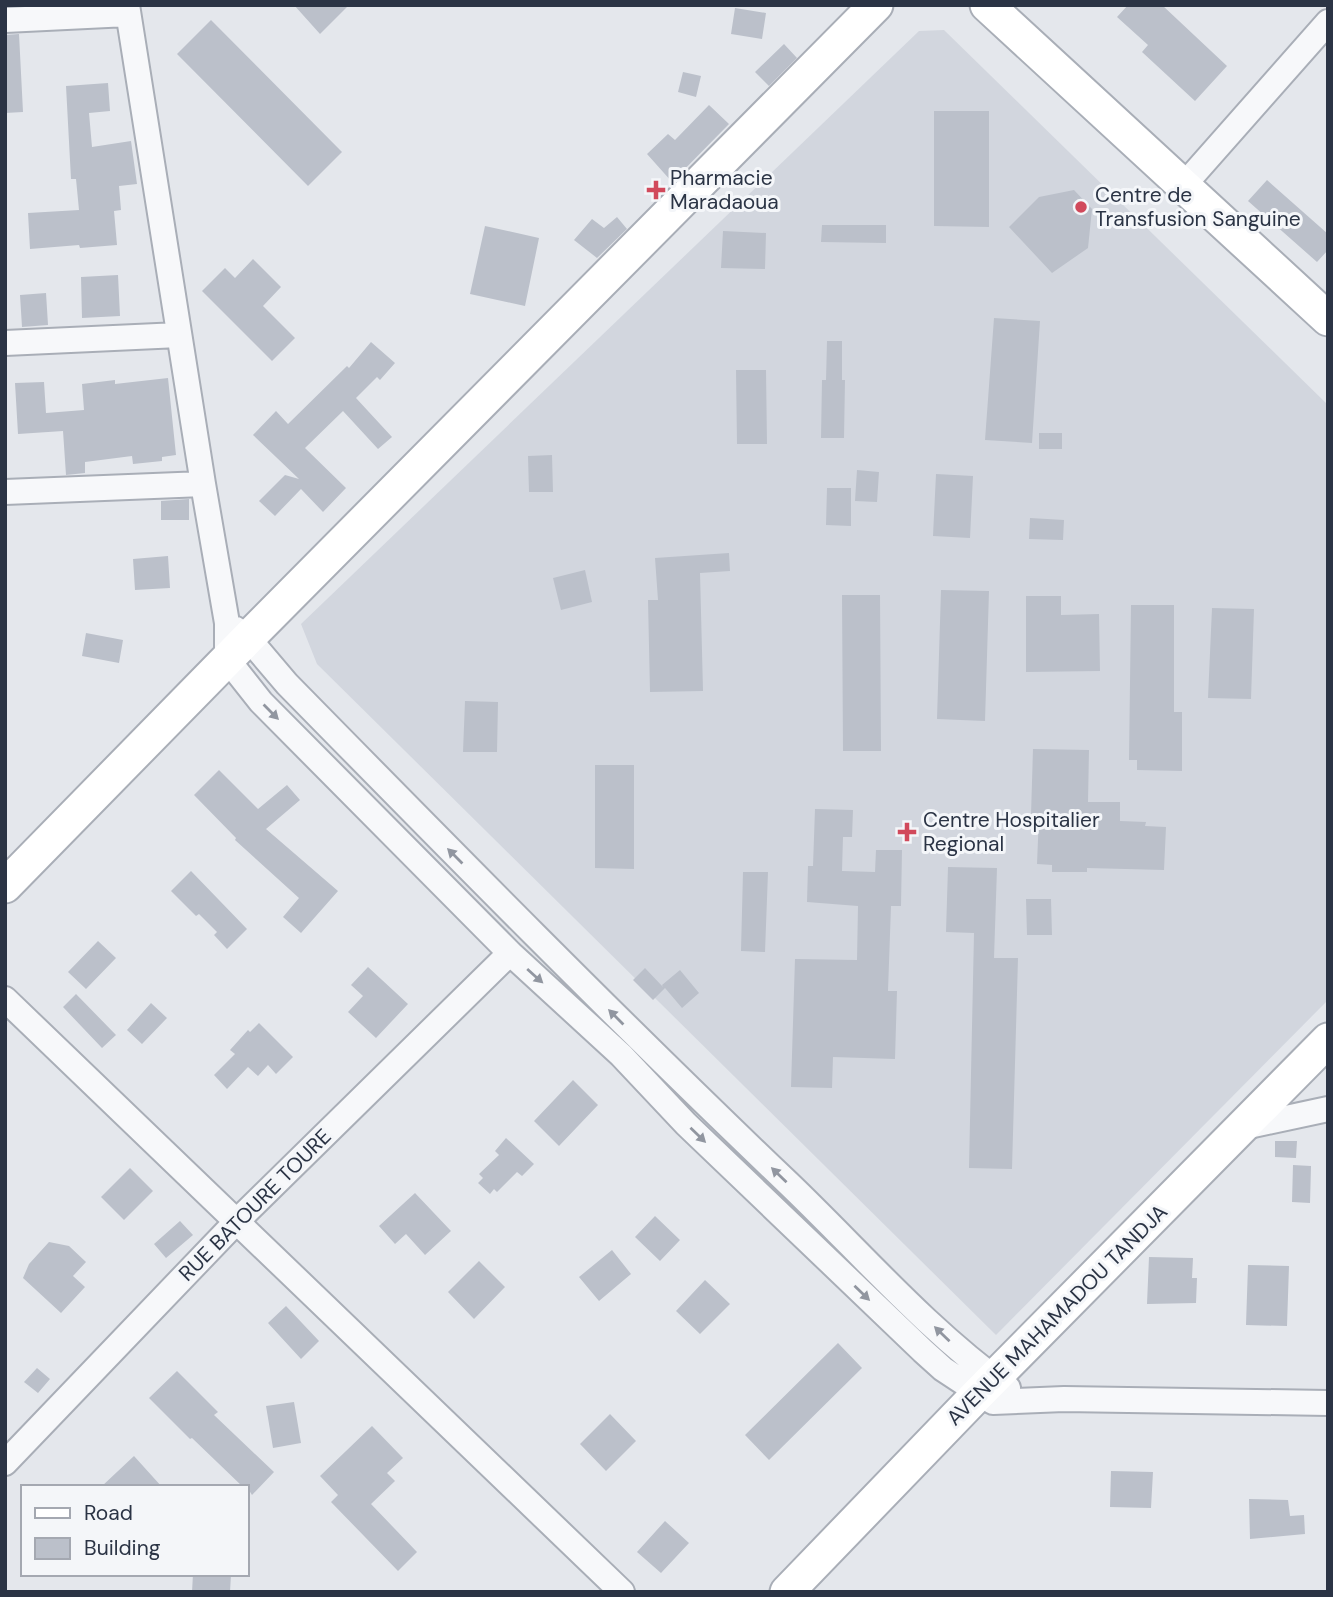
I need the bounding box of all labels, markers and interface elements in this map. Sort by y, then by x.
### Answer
place label: Pharmacie Maradaoua [670,164,779,216]
place label: Centre de Transfusion Sanguine [1095,181,1301,233]
marker: Pharmacie Maradaoua [648,182,664,198]
marker: Centre de Transfusion Sanguine [1073,199,1089,215]
one-way arrow [262,703,279,720]
place label: Centre Hospitalier Regional [923,806,1100,858]
marker: Centre Hospitalier Regional [897,822,917,842]
one-way arrow [447,847,464,864]
one-way arrow [526,968,543,984]
one-way arrow [608,1009,625,1025]
street label: RUE BATOURE TOURE [173,1123,337,1287]
one-way arrow [689,1127,706,1143]
one-way arrow [770,1167,788,1183]
street label: AVENUE MAHAMADOU TANDJA [940,1198,1174,1432]
one-way arrow [853,1284,870,1300]
one-way arrow [933,1326,950,1343]
legend [21,1485,248,1576]
text: Road [84,1499,133,1527]
text: Building [84,1534,161,1562]

